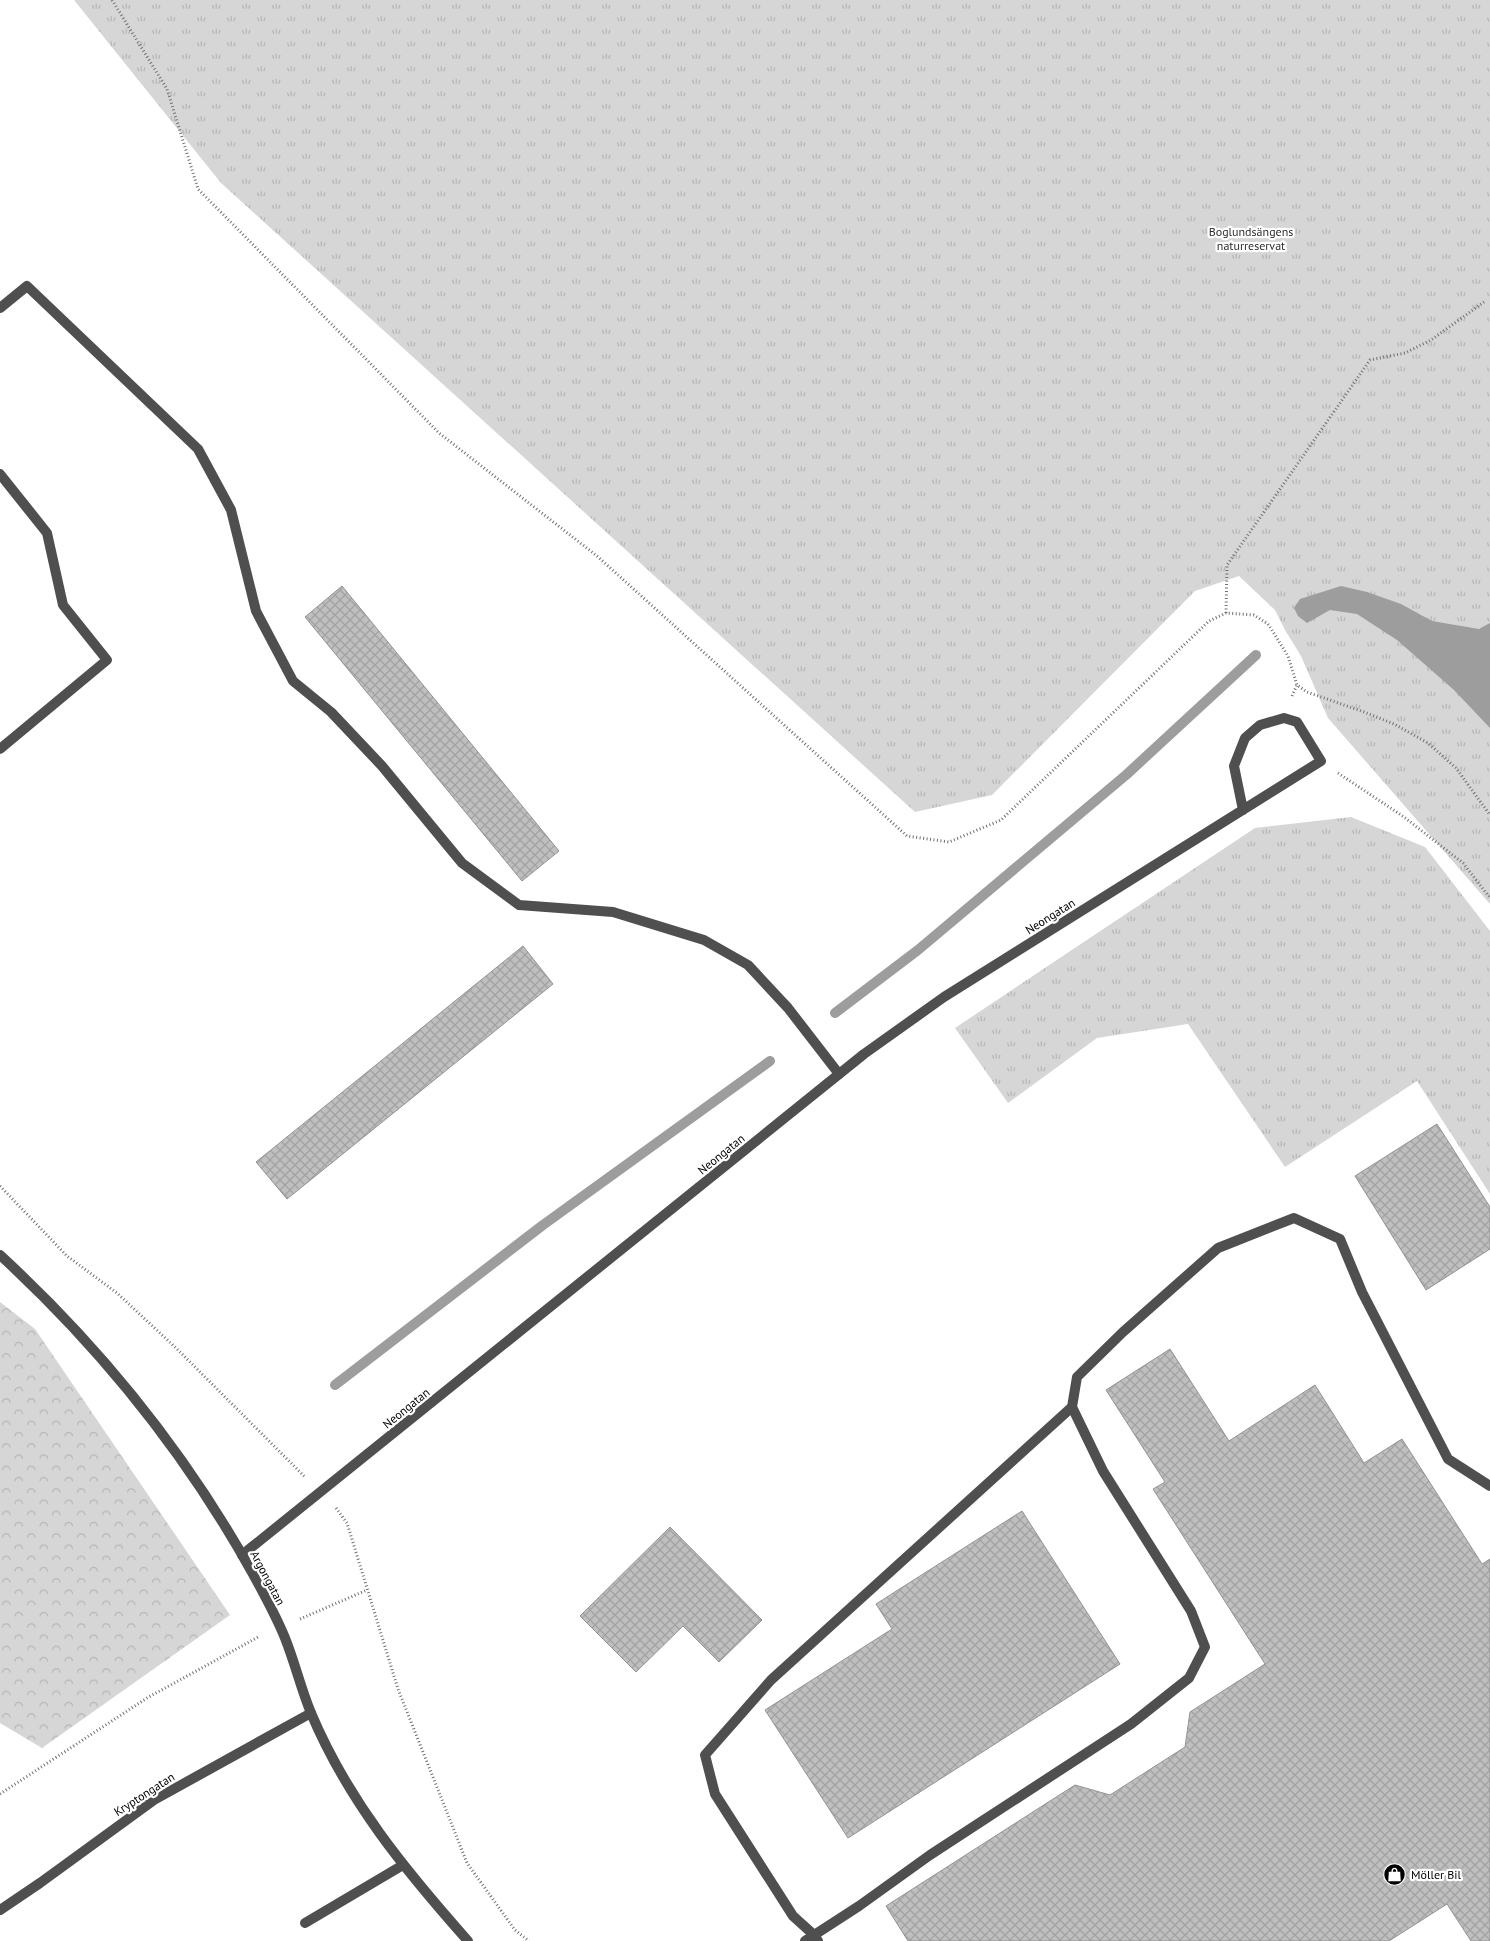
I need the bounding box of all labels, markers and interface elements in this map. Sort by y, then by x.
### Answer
park label: Boglundsängens naturreservat [1209,224,1293,253]
street label: Neongatan [1022,895,1078,937]
street label: Neongatan [695,1131,747,1177]
street label: Neongatan [380,1385,432,1431]
street label: Argongatan [247,1548,289,1608]
street label: Kryptongatan [111,1769,177,1819]
shop icon: Möller Bil [1383,1862,1407,1886]
place label: Möller Bil [1411,1867,1462,1882]

